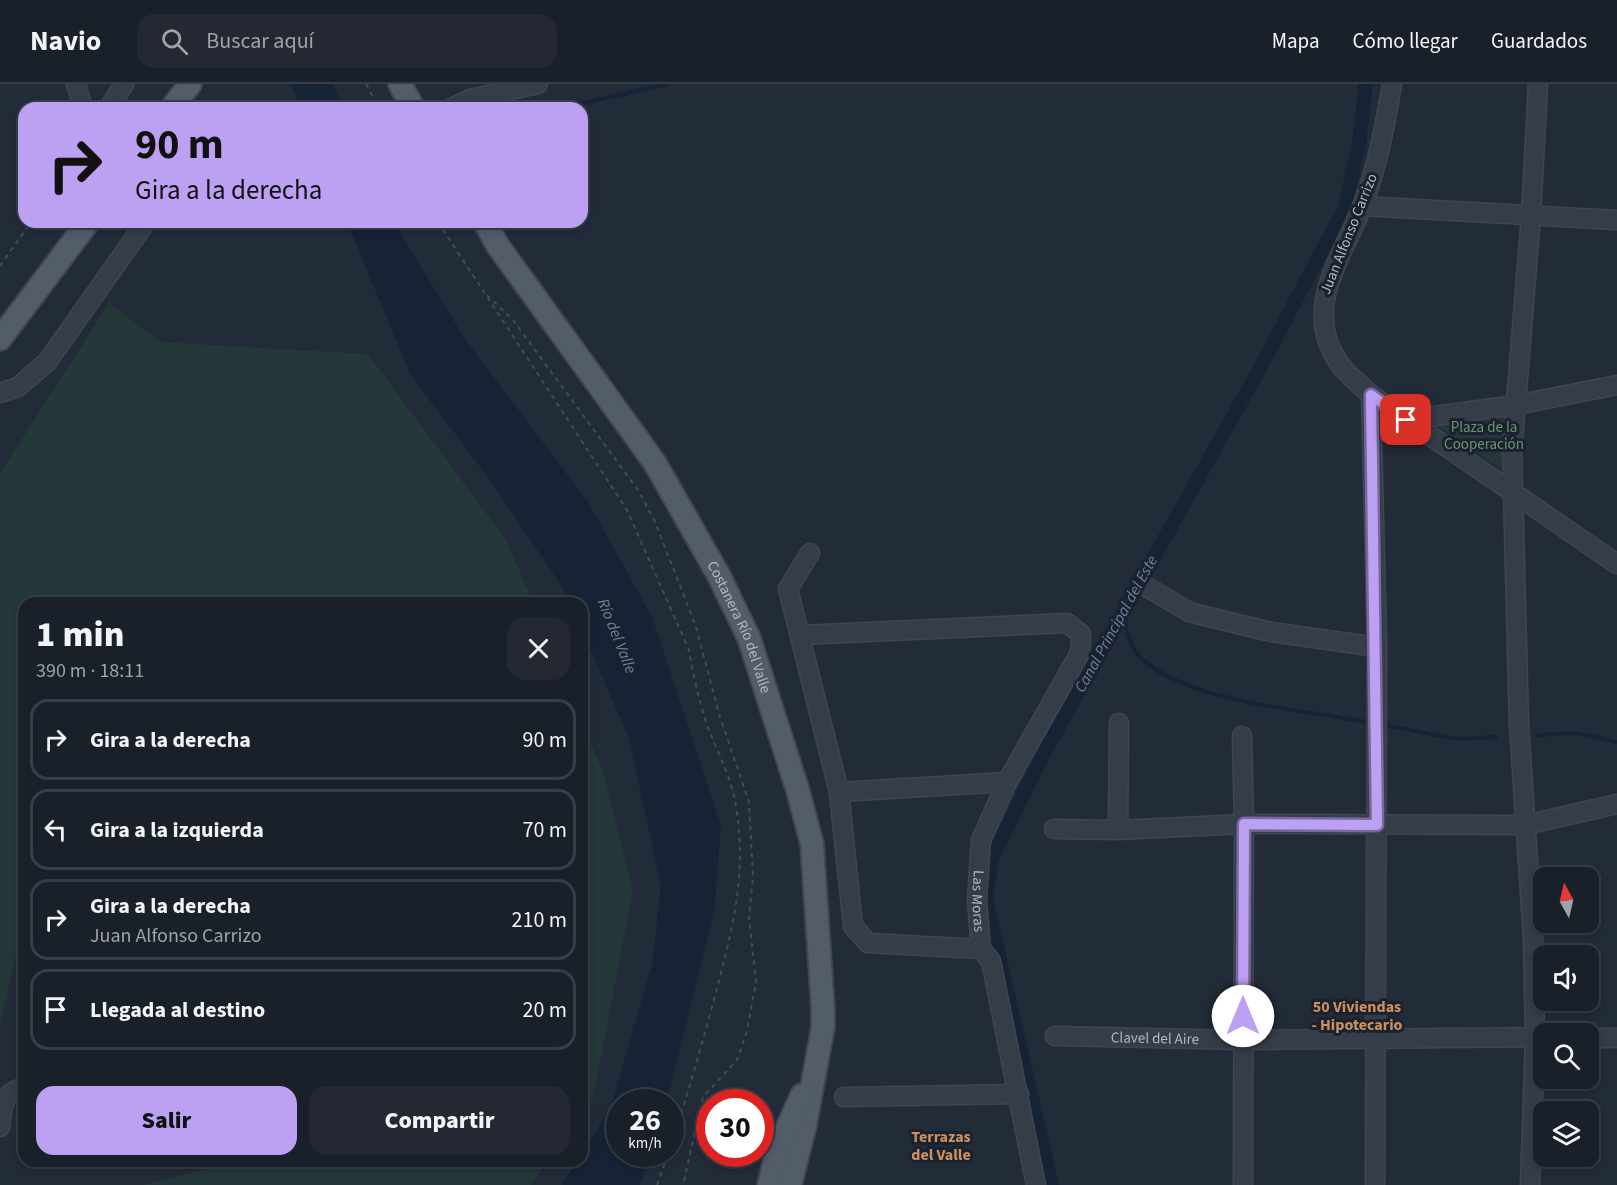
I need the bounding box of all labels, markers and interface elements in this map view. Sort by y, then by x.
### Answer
search box [137,14,557,68]
text: Navio [30,21,101,61]
icon: search [158,25,191,58]
text: Buscar aquí [206,25,314,57]
text: Mapa [1272,26,1320,56]
text: Cómo llegar [1353,26,1458,56]
text: Guardados [1491,26,1587,56]
text: 90 m [135,115,224,175]
icon: right [36,126,114,204]
street label: Juan Alfonso Carrizo [1315,170,1383,298]
text: Gira a la derecha [135,171,322,210]
pin [1380,394,1431,445]
icon: arrive [1389,403,1422,436]
park label: Plaza de la Cooperación [1444,417,1524,455]
water label: Canal Principal del Este [1069,551,1163,697]
street label: Costanera Río del Valle [702,557,776,696]
water label: Río del Valle [592,595,642,677]
text: 1 min [36,609,124,660]
button: close [507,617,570,680]
text: 390 m · 18:11 [36,657,144,685]
icon: right [39,723,72,756]
text: Gira a la derecha [90,724,251,756]
text: 90 m [522,724,567,756]
icon: left [39,813,72,846]
text: Gira a la izquierda [90,814,264,846]
text: 70 m [522,814,567,846]
north arrow [1533,867,1599,933]
map controls [1533,867,1599,1167]
street label: Las Moras [966,869,990,933]
text: Gira a la derecha [90,890,251,922]
icon: right [39,903,72,936]
text: 210 m [512,904,567,936]
text: Juan Alfonso Carrizo [90,922,262,950]
button: sound [1533,945,1599,1011]
position arrow [1211,984,1275,1048]
icon: arrive [39,993,72,1026]
text: Llegada al destino [90,994,265,1026]
text: 20 m [522,994,567,1026]
district label: 50 Viviendas - Hipotecario [1312,996,1403,1036]
button: search [1533,1023,1599,1089]
street label: Clavel del Aire [1111,1027,1199,1050]
button: Salir [36,1086,297,1155]
button: Compartir [309,1086,570,1155]
speed limit sign: 30 [696,1089,774,1167]
text: 26 [629,1099,661,1142]
button: layers [1533,1101,1599,1167]
district label: Terrazas del Valle [911,1126,971,1166]
text: km/h [628,1133,662,1154]

